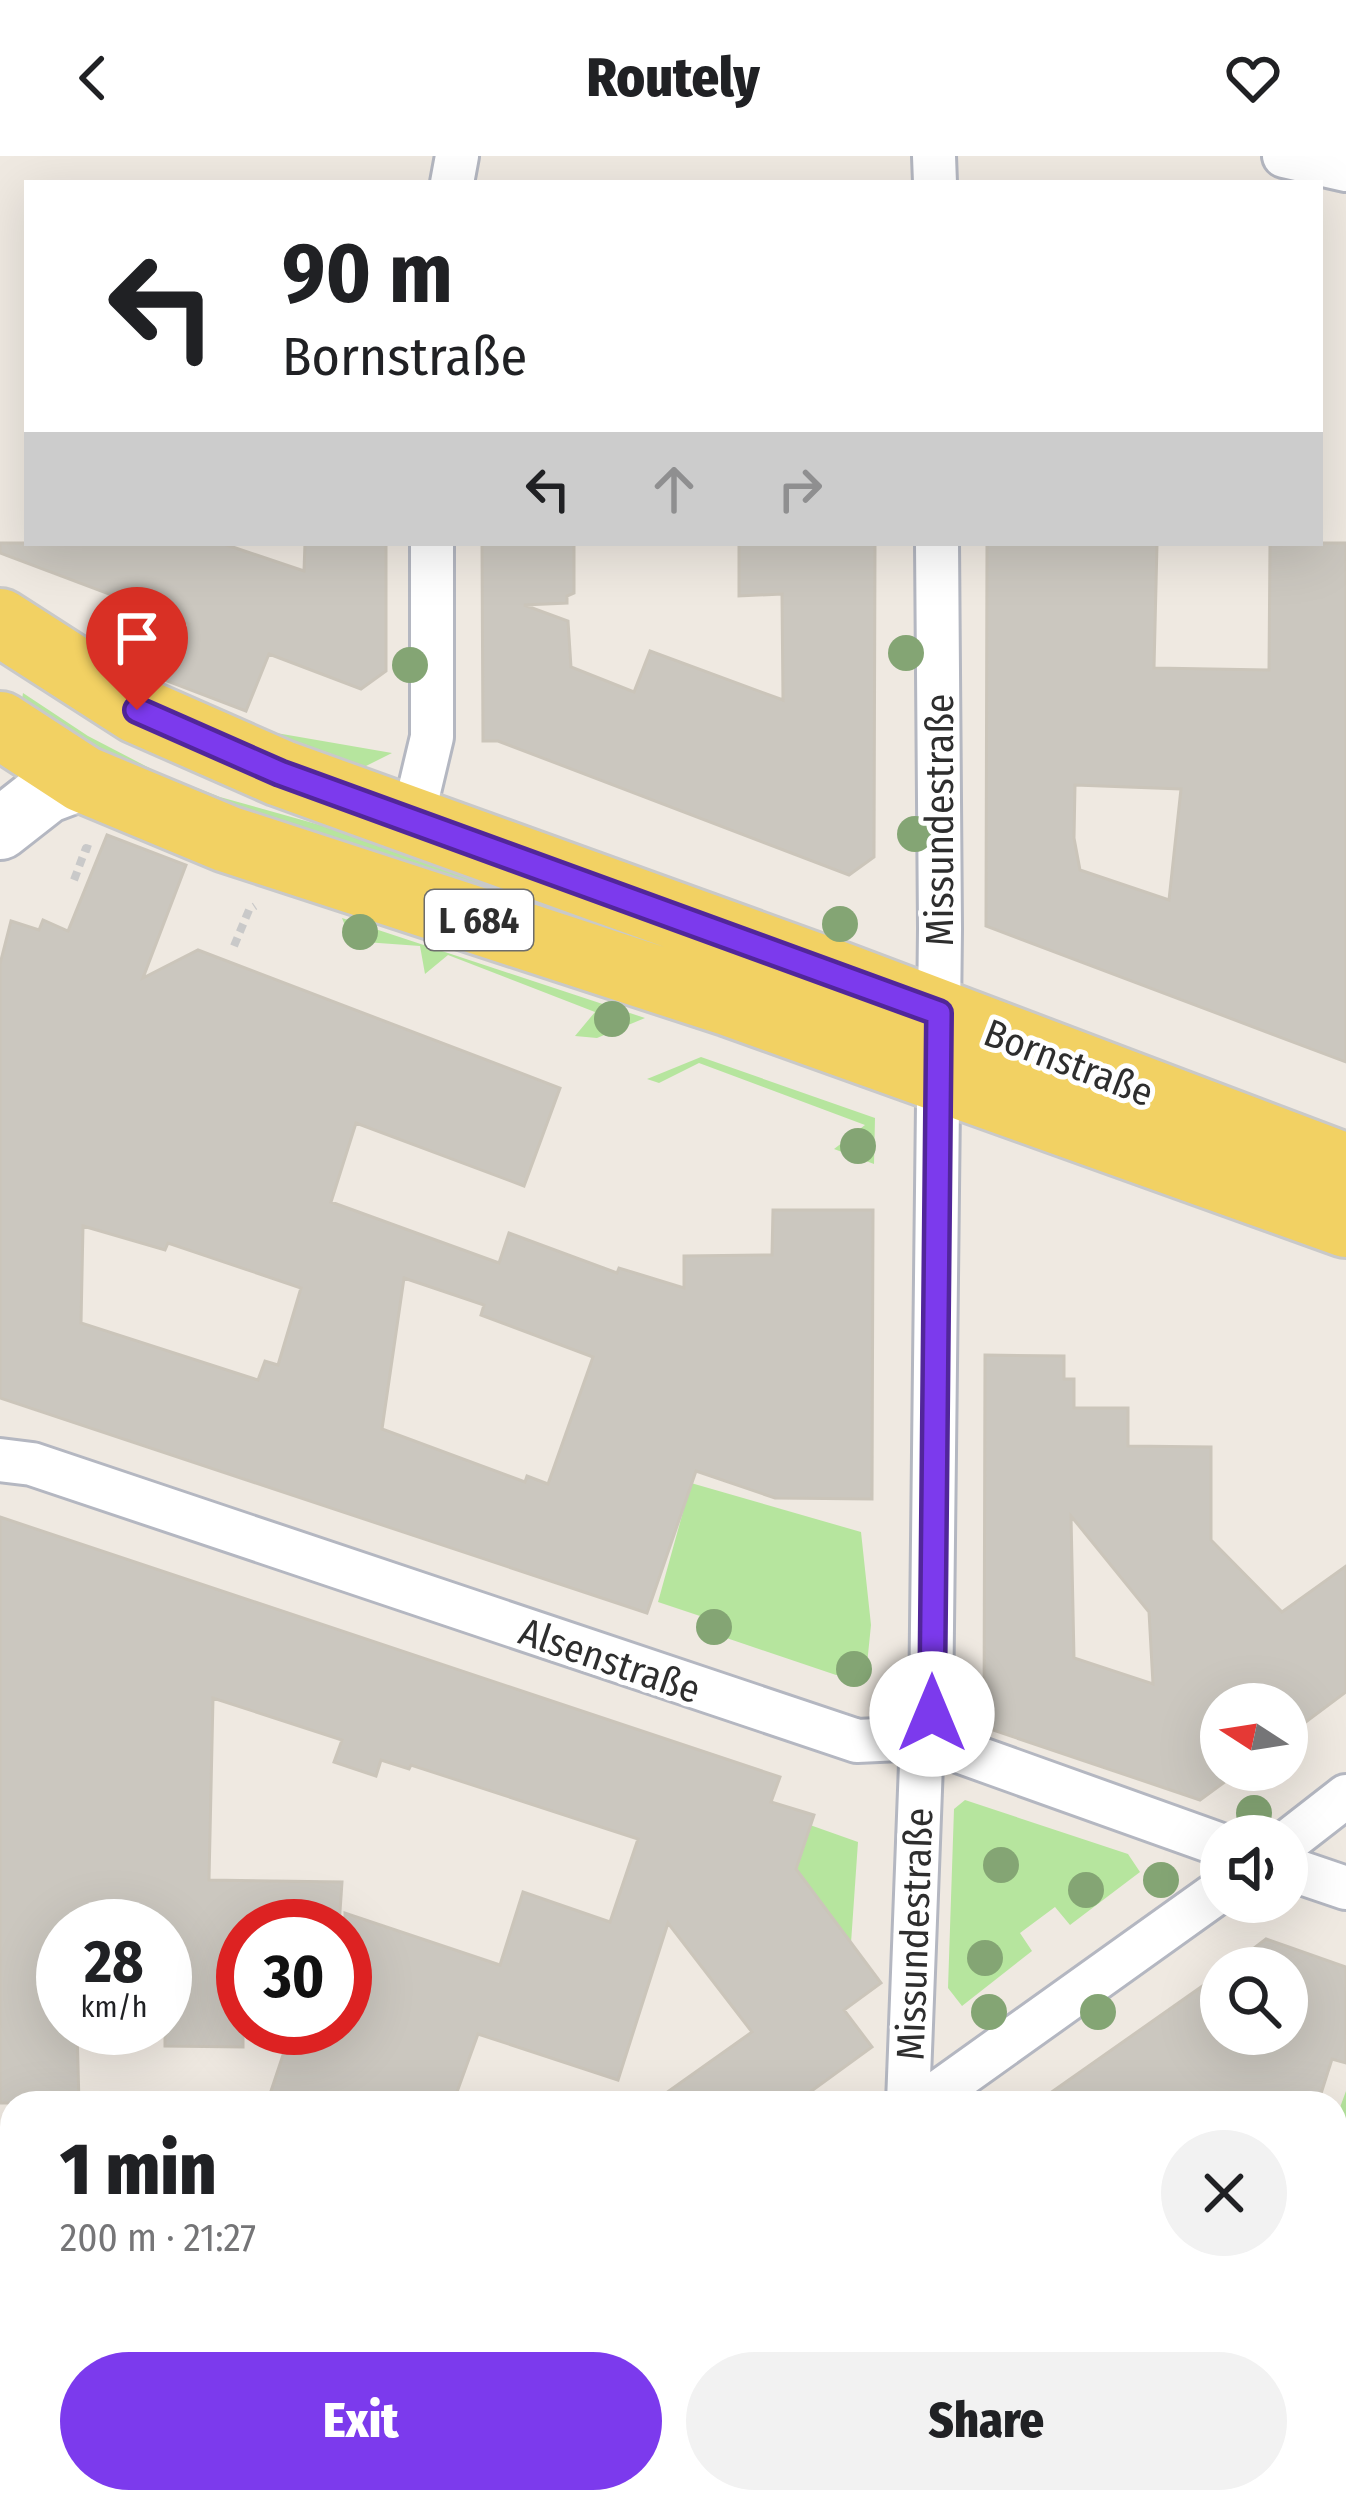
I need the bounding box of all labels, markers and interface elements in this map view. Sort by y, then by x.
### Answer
icon: back [60,45,126,111]
icon: heart [1220,45,1286,111]
text: Routely [586,46,760,110]
text: 90 m [282,223,453,324]
icon: left [84,228,240,384]
text: Bornstraße [282,325,527,389]
icon: left [515,456,581,522]
icon: ahead [641,456,707,522]
icon: right [767,456,833,522]
pin [86,587,188,710]
icon: arrive [104,605,170,671]
street label: Missundestraße [917,694,963,946]
road number: L 684 [425,890,533,950]
street label: Bornstraße [978,1010,1160,1116]
street label: Alsenstraße [513,1609,706,1713]
position arrow [869,1651,995,1777]
north arrow [1200,1683,1308,1791]
map controls [1200,1683,1308,2055]
street label: Missundestraße [888,1807,942,2061]
button: sound [1200,1815,1308,1923]
speed limit sign: 30 [216,1899,372,2055]
text: 28 [84,1926,144,1998]
button: search [1200,1947,1308,2055]
text: km/h [81,1989,147,2025]
text: 1 min [60,2127,217,2213]
button: close [1161,2130,1287,2256]
text: 200 m · 21:27 [60,2215,256,2261]
button: Exit [60,2352,662,2490]
button: Share [686,2352,1287,2490]

